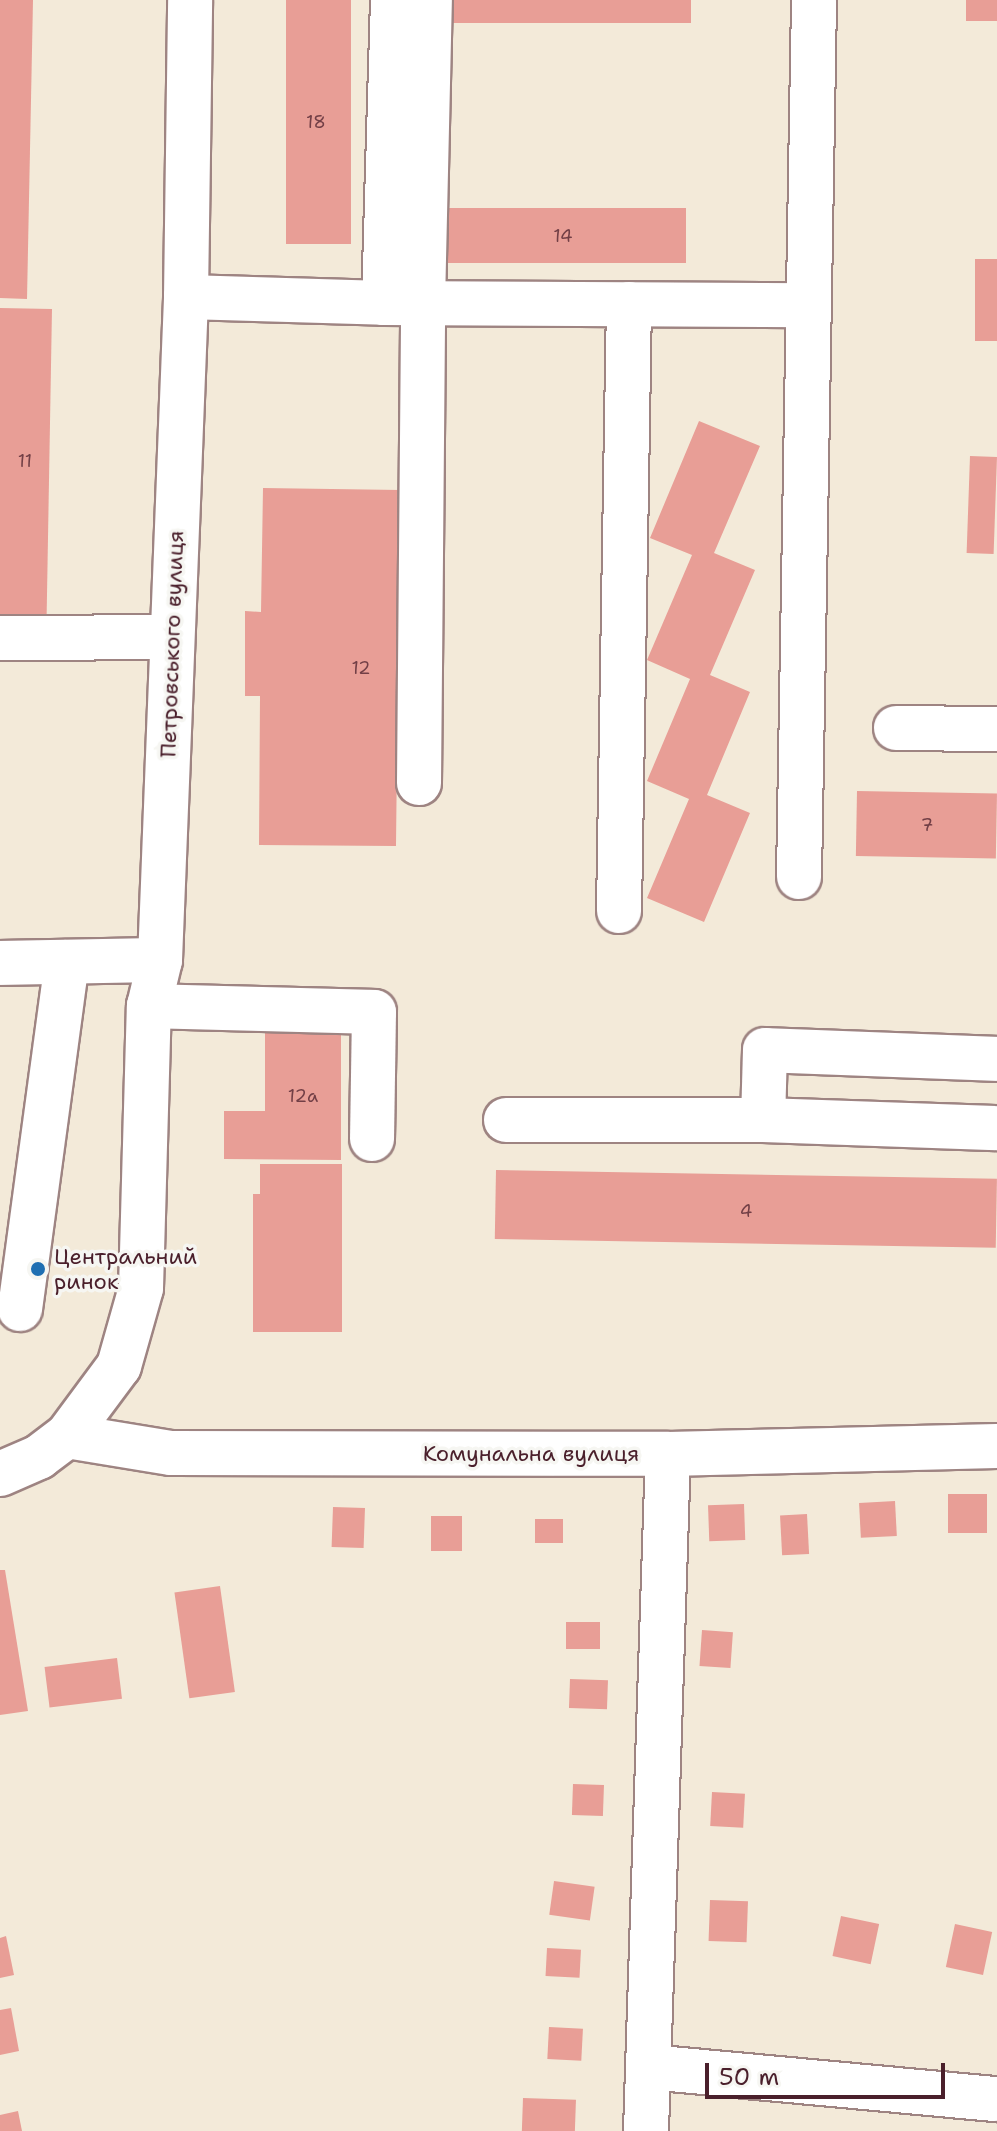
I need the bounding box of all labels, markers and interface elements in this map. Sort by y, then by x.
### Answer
house number: 18 [306,111,326,133]
house number: 14 [553,225,573,247]
house number: 11 [18,450,32,472]
street label: Петровського вулиця [155,530,189,758]
house number: 12 [351,657,371,679]
house number: 7 [921,814,933,836]
house number: 12а [288,1085,318,1107]
house number: 4 [740,1200,752,1222]
place label: Центральний ринок [54,1243,197,1294]
marker: Центральний ринок [29,1260,47,1278]
street label: Комунальна вулиця [423,1441,639,1467]
scale bar [709,2047,949,2097]
text: 50 m [719,2061,779,2093]

